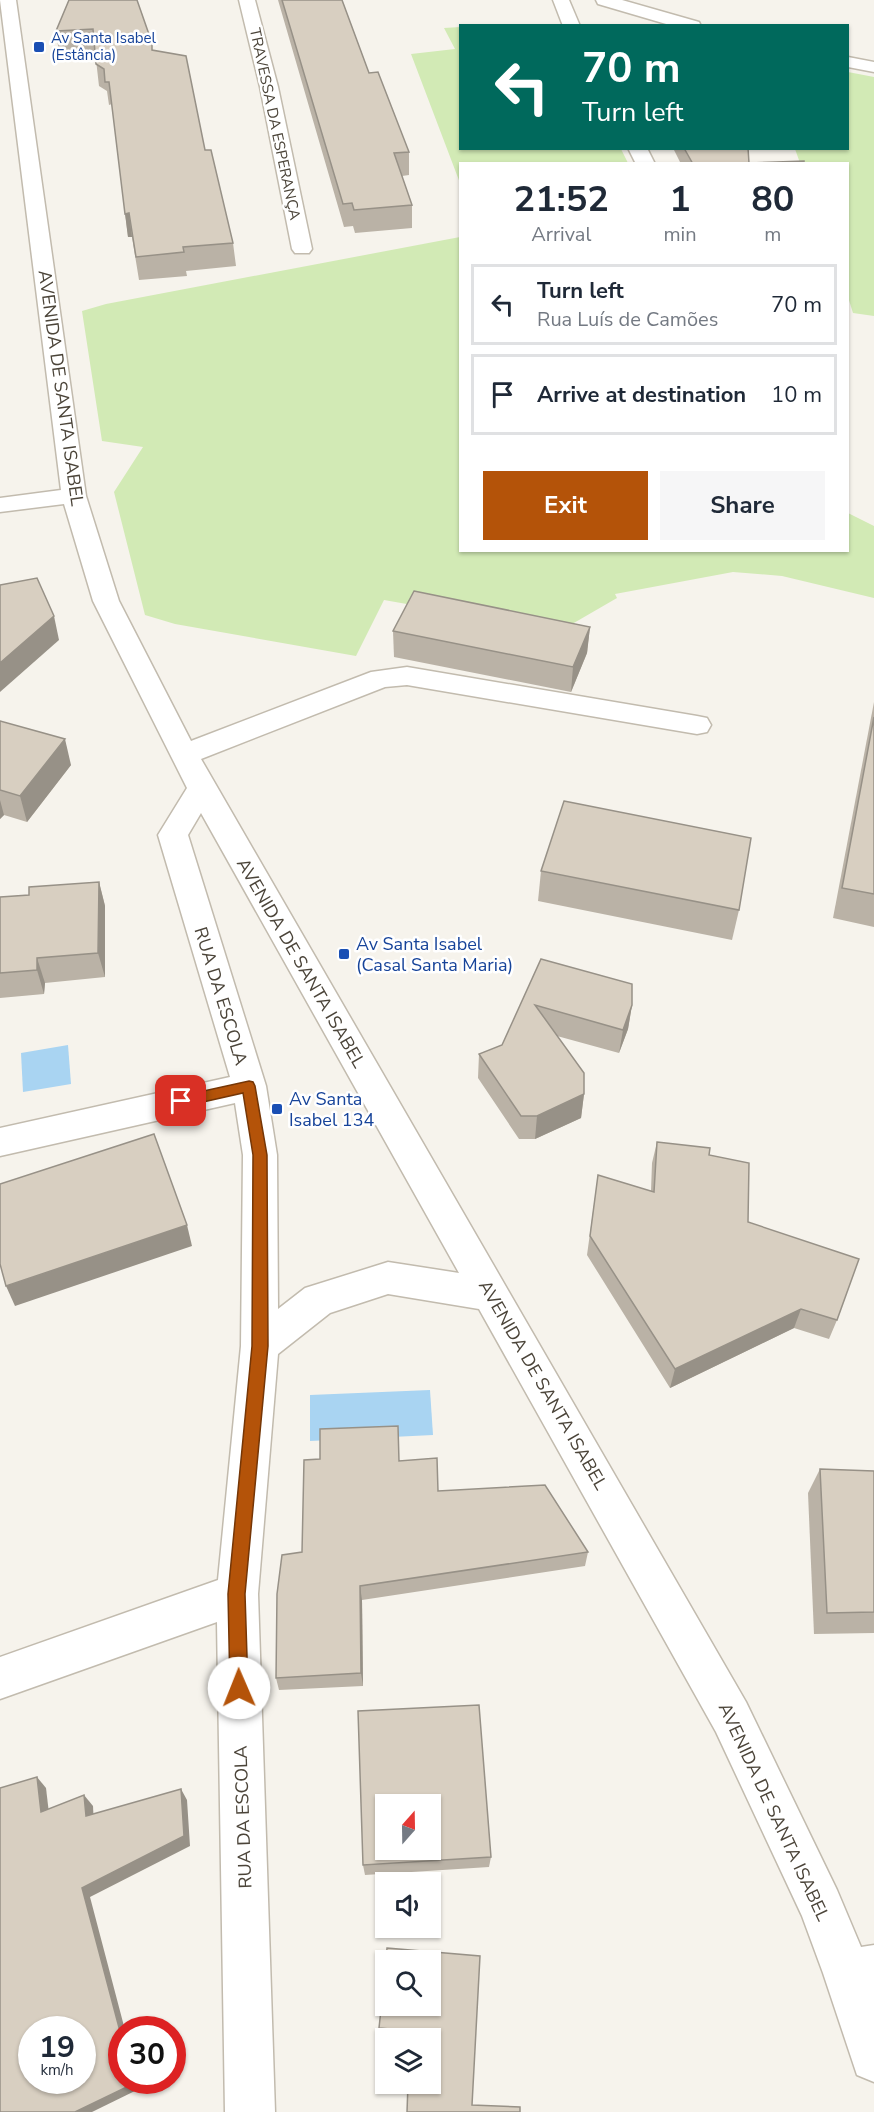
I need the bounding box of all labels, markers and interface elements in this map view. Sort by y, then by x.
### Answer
street label: TRAVESSA DA ESPERANÇA [245,26,305,222]
place label: Av Santa Isabel (Estância) [51,28,157,65]
marker: Av Santa Isabel (Estância) [32,40,46,54]
text: 70 m [582,40,681,97]
icon: left [483,48,561,126]
text: Turn left [582,94,683,131]
text: 21:52 [514,175,609,224]
text: 1 [669,175,691,224]
text: 80 [751,175,794,224]
text: Arrival [531,221,591,248]
text: min [663,221,697,248]
text: m [764,221,781,248]
street label: AVENIDA DE SANTA ISABEL [33,268,89,508]
text: Turn left [537,276,624,306]
icon: left [486,288,519,321]
text: 70 m [771,290,822,320]
text: Rua Luís de Camões [537,306,718,333]
icon: arrive [486,378,519,411]
text: Arrive at destination [537,380,746,410]
text: 10 m [771,380,822,410]
button: Exit [483,471,648,540]
button: Share [660,471,825,540]
street label: AVENIDA DE SANTA ISABEL [231,854,371,1072]
street label: RUA DA ESCOLA [189,924,253,1068]
place label: Av Santa Isabel (Casal Santa Maria) [356,932,513,977]
marker: Av Santa Isabel (Casal Santa Maria) [337,947,351,961]
pin [155,1075,206,1126]
icon: arrive [164,1084,197,1117]
place label: Av Santa Isabel 134 [289,1087,374,1132]
marker: Av Santa Isabel 134 [270,1102,284,1116]
street label: AVENIDA DE SANTA ISABEL [473,1276,613,1494]
position arrow [207,1656,271,1720]
street label: AVENIDA DE SANTA ISABEL [713,1699,835,1925]
street label: RUA DA ESCOLA [229,1745,257,1889]
north arrow [375,1794,441,1860]
map controls [375,1794,441,2094]
button: sound [375,1872,441,1938]
button: search [375,1950,441,2016]
speed limit sign: 30 [108,2016,186,2094]
text: 19 [39,2027,75,2068]
button: layers [375,2028,441,2094]
text: km/h [40,2060,74,2080]

